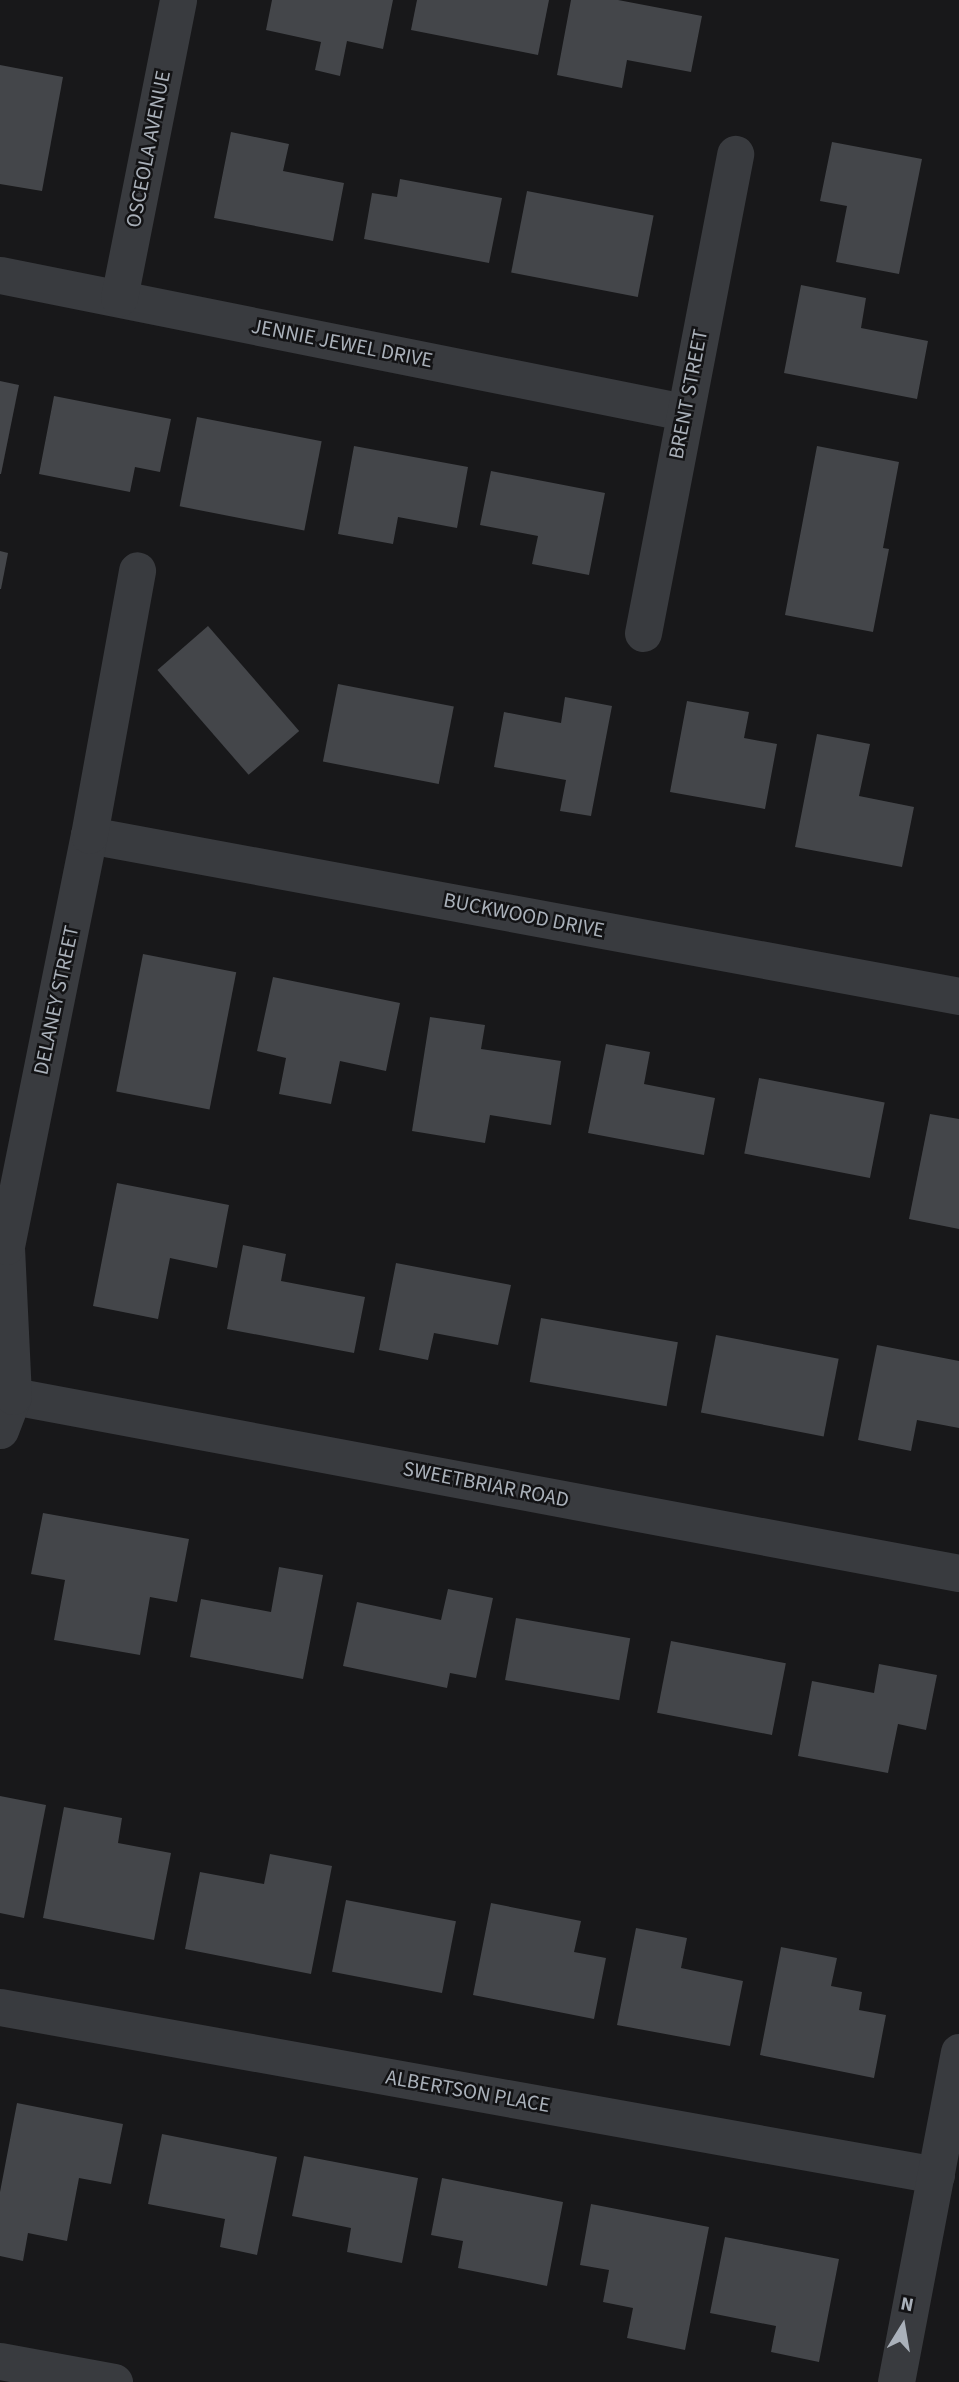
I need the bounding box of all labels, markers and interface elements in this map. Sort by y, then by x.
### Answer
street label: OSCEOLA AVENUE [120,68,176,230]
street label: JENNIE JEWEL DRIVE [249,313,435,373]
street label: BRENT STREET [663,327,713,461]
street label: BUCKWOOD DRIVE [441,887,607,943]
street label: DELANEY STREET [28,923,84,1077]
street label: SWEETBRIAR ROAD [401,1456,571,1512]
street label: ALBERTSON PLACE [384,2064,552,2118]
text: N [898,2290,916,2319]
north arrow [868,2291,938,2361]

